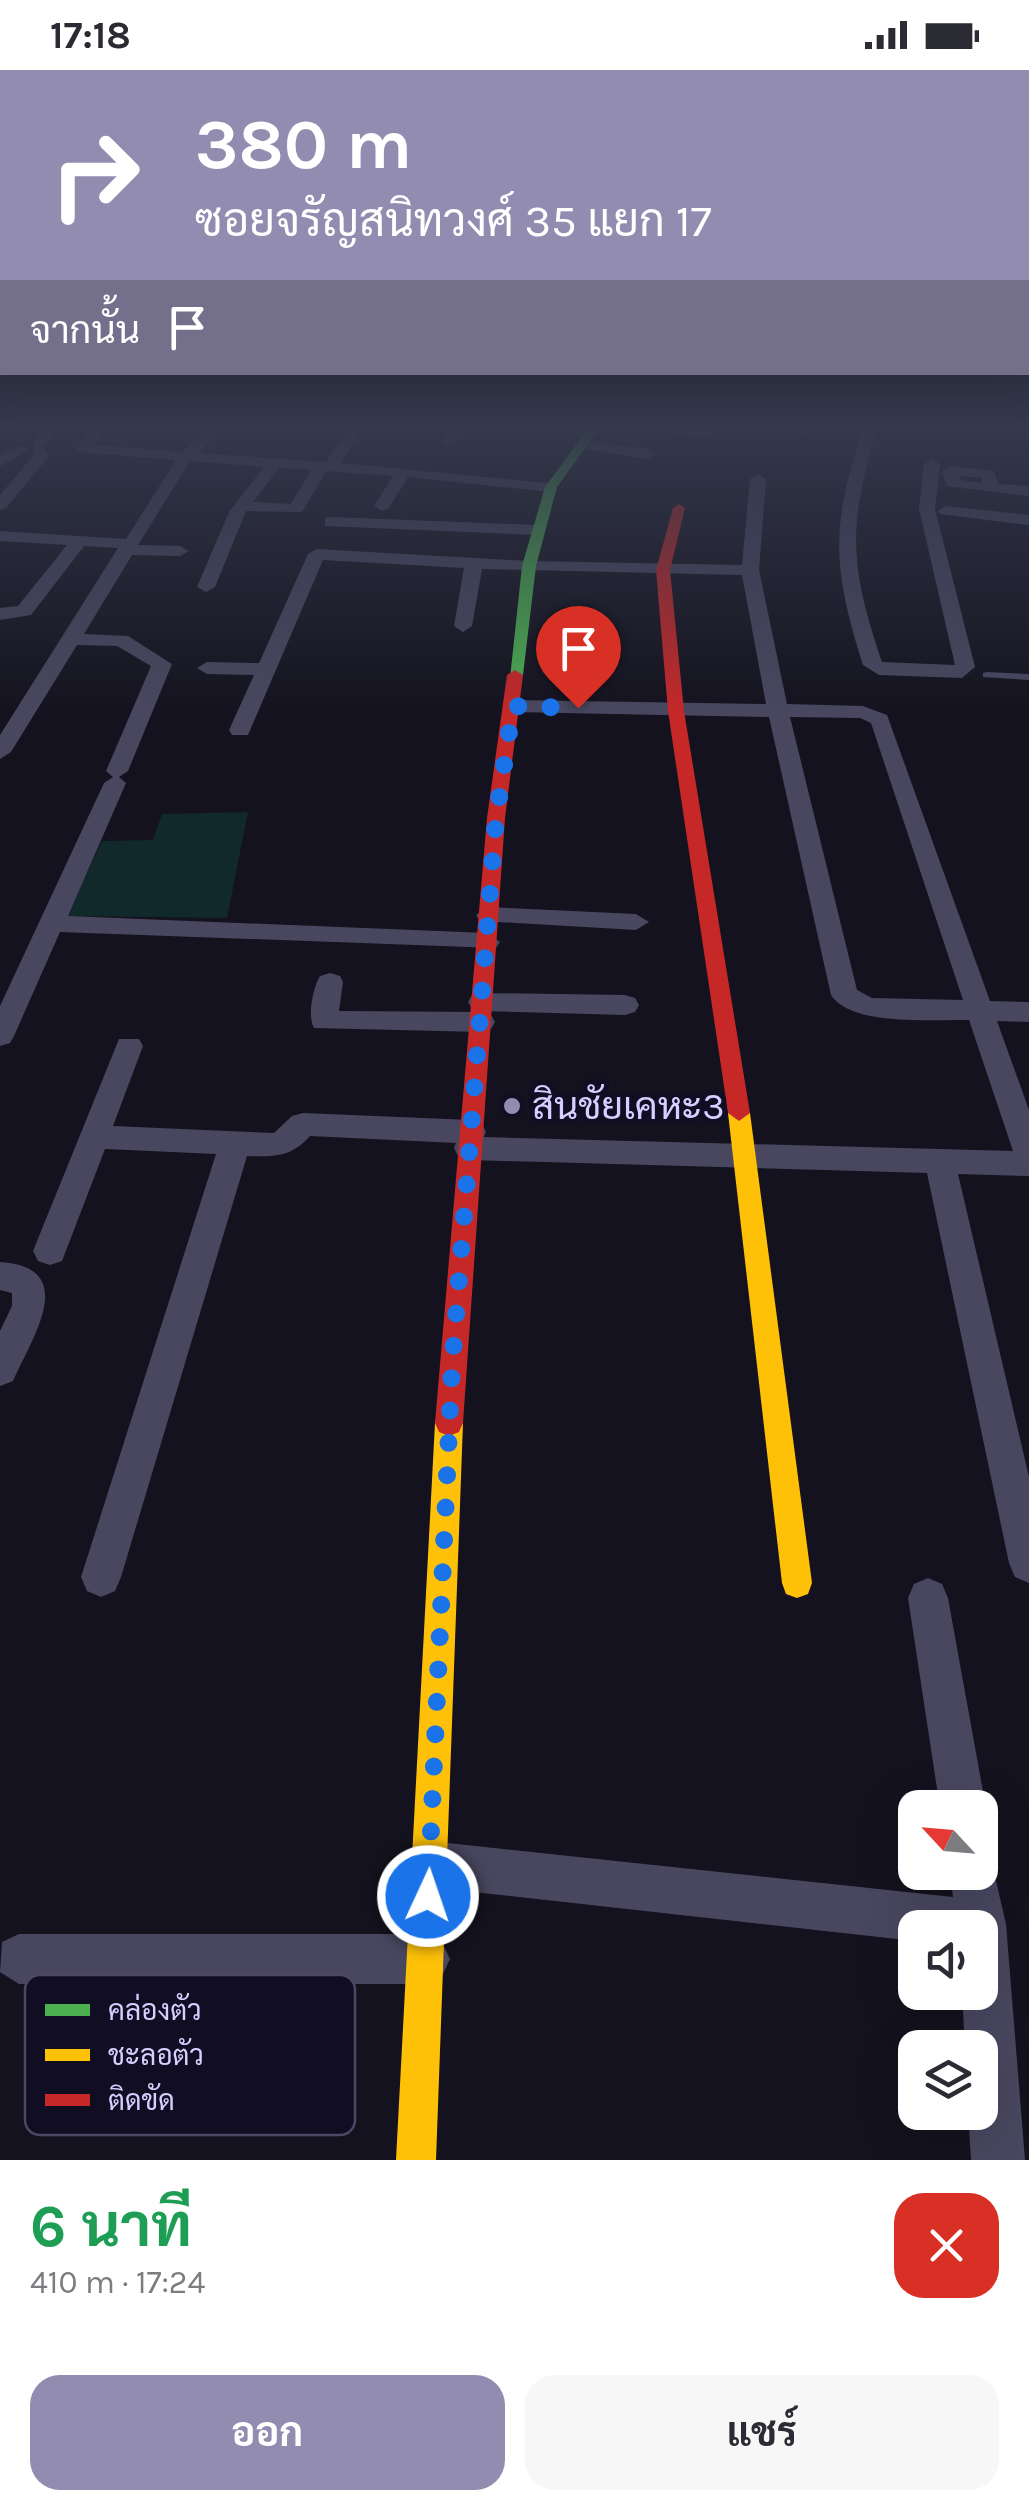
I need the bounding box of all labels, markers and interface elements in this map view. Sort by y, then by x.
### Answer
text: 17:18 [50,13,131,58]
text: 380 m [195,104,412,186]
icon: right [30,110,160,240]
text: ซอยจรัญสนิทวงศ์ 35 แยก 17 [195,195,712,247]
icon: arrive [160,300,215,355]
text: จากนั้น [30,308,140,353]
pin [536,606,621,709]
icon: arrive [551,621,606,676]
place label: สินชัยเคหะ3 [532,1084,725,1129]
marker: สินชัยเคหะ3 [501,1095,523,1117]
north arrow [898,1790,998,1890]
map controls [898,1790,998,2130]
position arrow [376,1844,480,1948]
button: sound [898,1910,998,2010]
legend [25,1975,355,2135]
text: คล่องตัว [108,1992,202,2027]
button: layers [898,2030,998,2130]
text: ชะลอตัว [108,2037,204,2072]
text: ติดขัด [108,2082,175,2117]
text: 6 นาที [30,2191,192,2261]
button: close [894,2193,999,2298]
text: 410 m · 17:24 [30,2264,205,2301]
button: ออก [30,2375,505,2490]
button: แชร์ [525,2375,999,2490]

